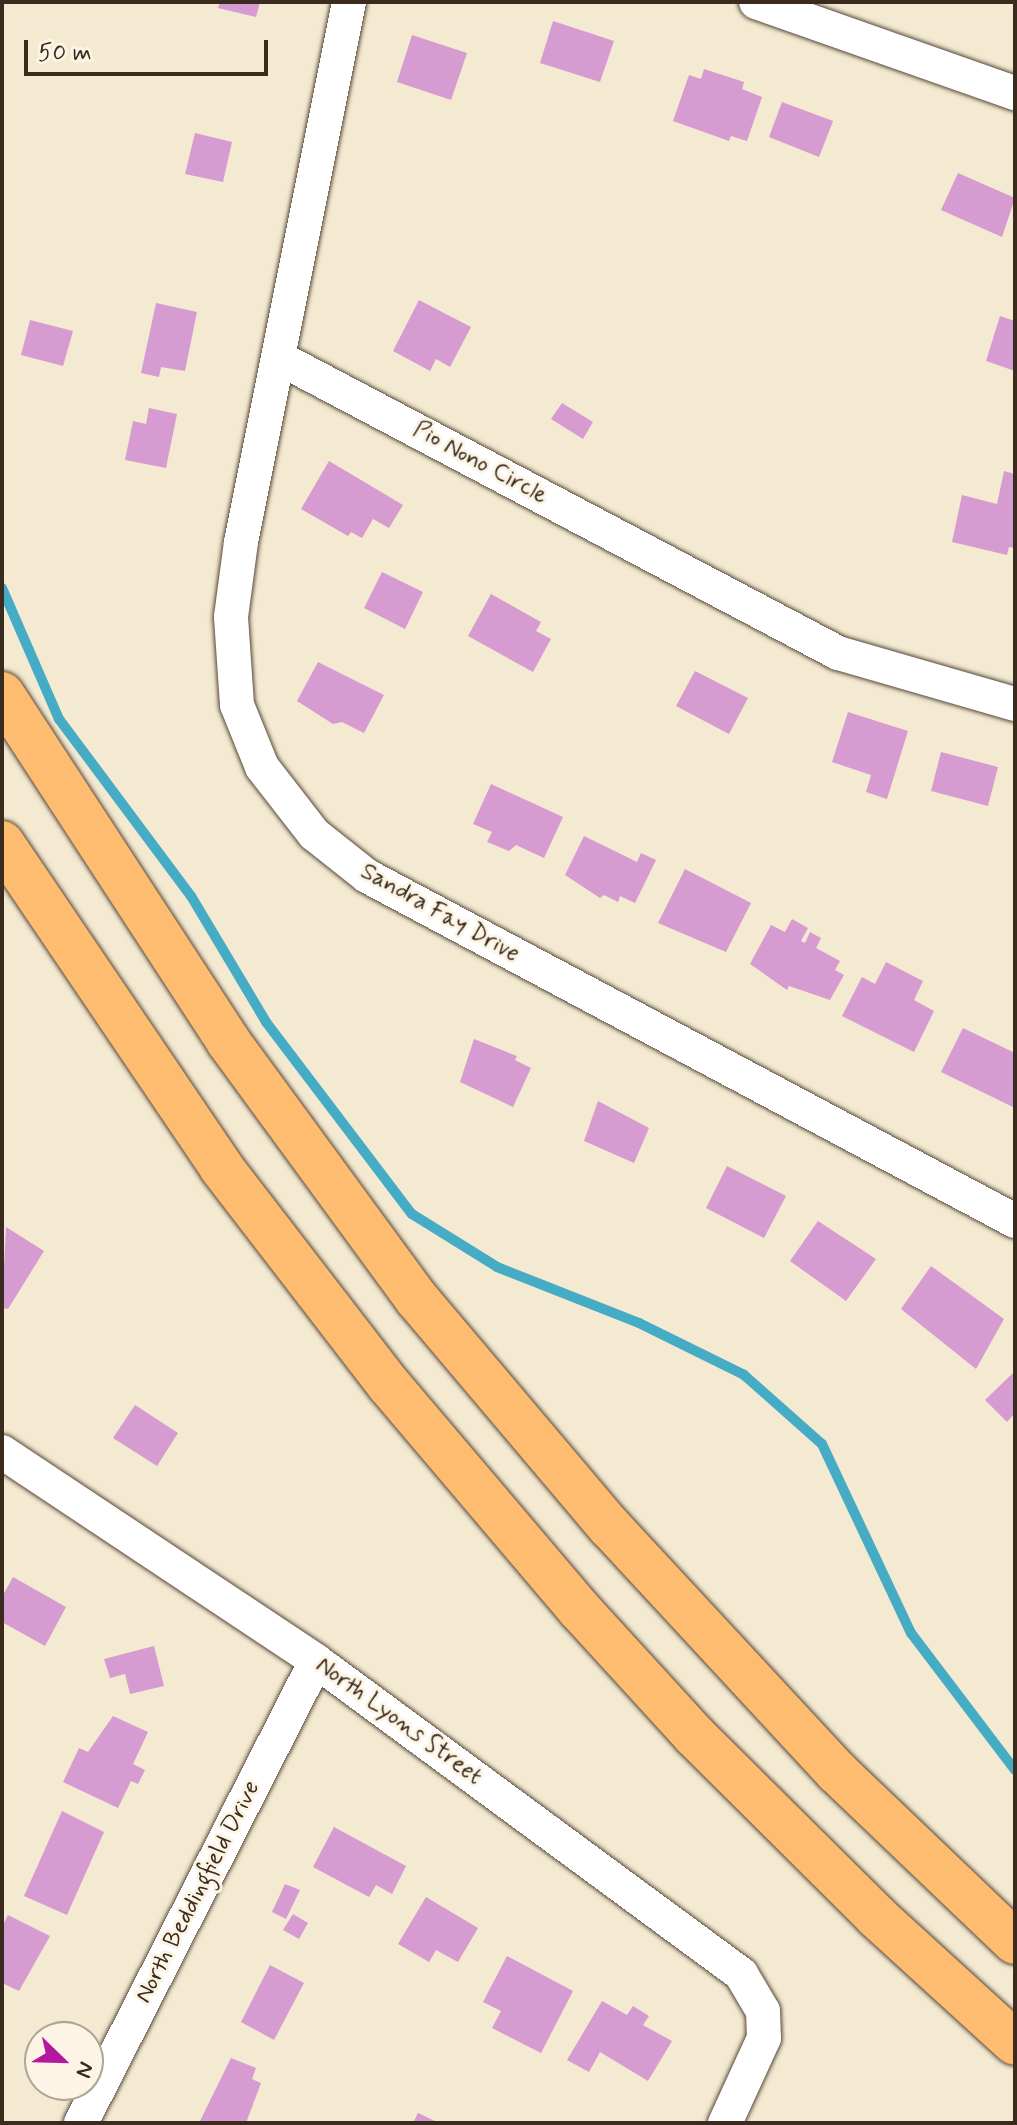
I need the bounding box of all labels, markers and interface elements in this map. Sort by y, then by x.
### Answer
scale bar [28,24,272,74]
text: 50 m [38,38,92,69]
street label: Pio Nono Circle [407,415,553,511]
street label: Sandra Fay Drive [357,858,523,968]
street label: North Lyons Street [308,1650,490,1792]
street label: North Beddingfield Drive [130,1777,266,2007]
north arrow [24,2021,104,2101]
text: N [69,2057,100,2082]

